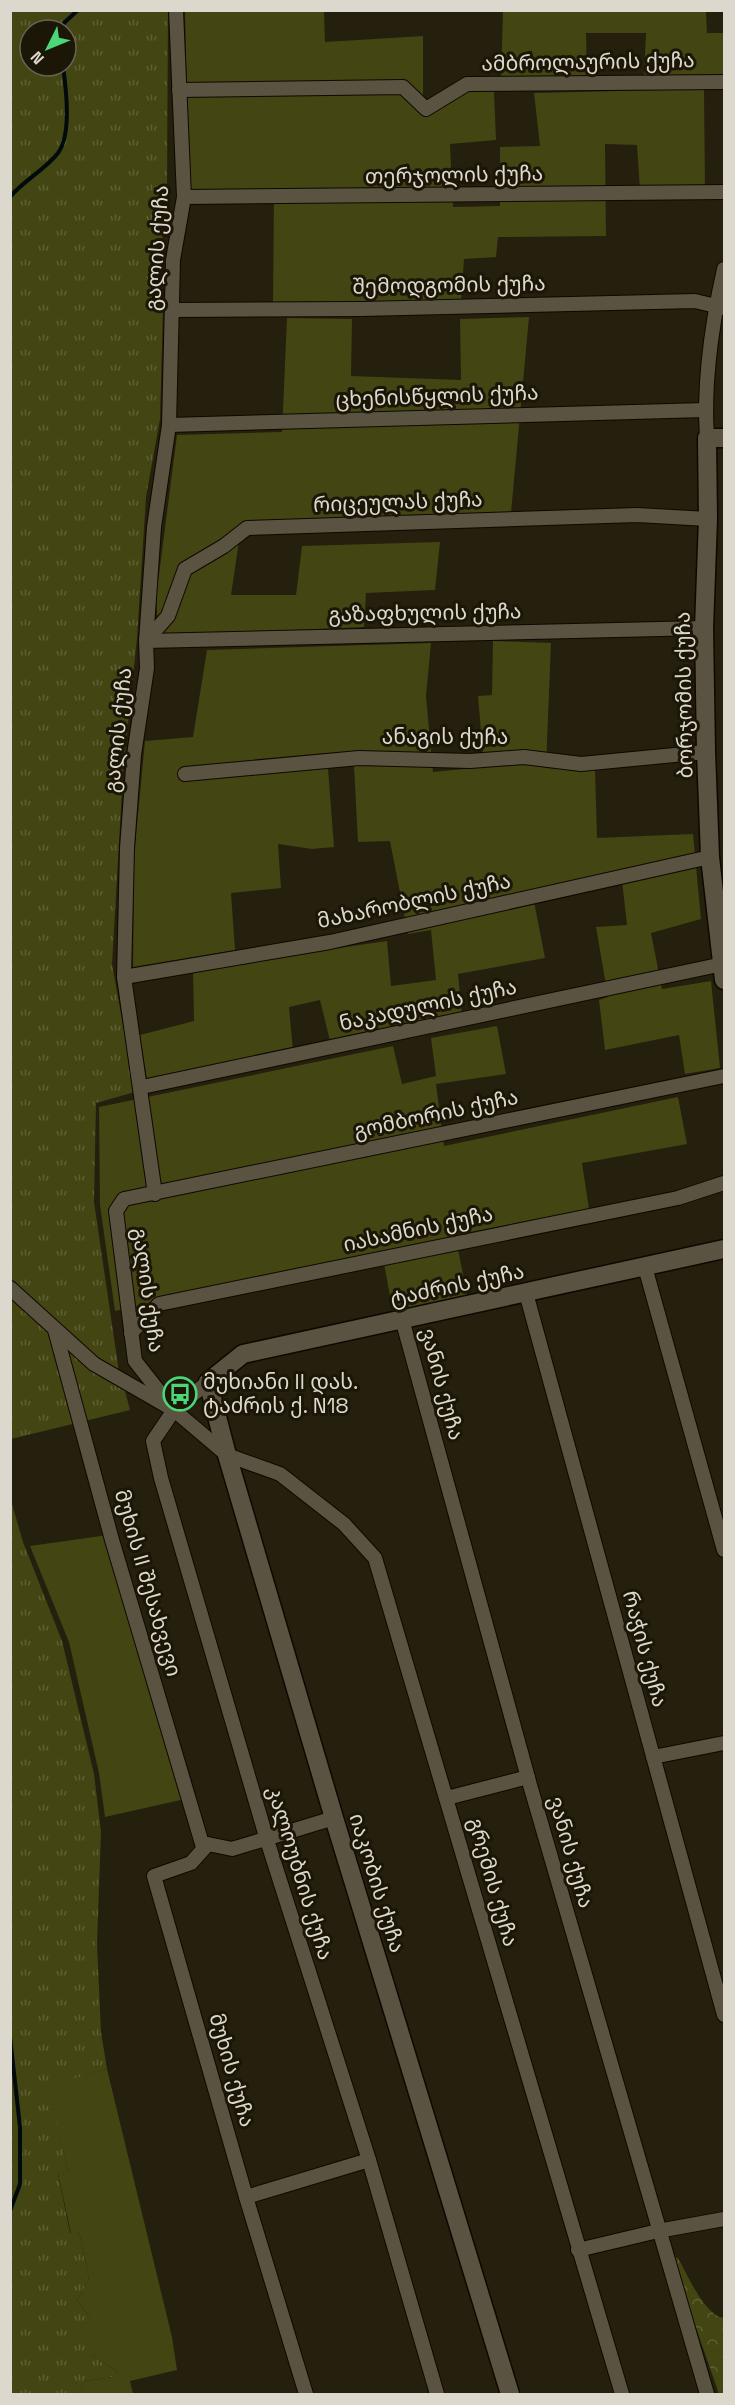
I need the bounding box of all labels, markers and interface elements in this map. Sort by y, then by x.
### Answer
north arrow [18,18,78,78]
street label: ამბროლაურის ქუჩა [481,46,695,77]
text: N [26,47,49,69]
street label: თერჯოლის ქუჩა [365,159,543,190]
street label: გალის ქუჩა [139,184,174,312]
street label: შემოდგომის ქუჩა [352,269,546,300]
street label: ცხენისწყლის ქუჩა [335,378,539,413]
street label: რიცეულას ქუჩა [313,485,483,518]
street label: გაზაფხულის ქუჩა [328,597,522,628]
street label: ბორჯომის ქუჩა [669,611,698,779]
street label: გალის ქუჩა [98,666,137,794]
street label: ანაგის ქუჩა [382,723,508,750]
street label: მახარობლის ქუჩა [315,867,513,934]
street label: ნაკადულის ქუჩა [337,973,519,1037]
street label: გომბორის ქუჩა [351,1083,521,1144]
street label: იასამნის ქუჩა [341,1199,495,1258]
street label: გალის ქუჩა [126,1226,171,1354]
street label: ტაძრის ქუჩა [387,1257,526,1312]
street label: ვანის ქუჩა [415,1325,470,1443]
place label: მუხიანი II დას. ტაძრის ქ. N18 [203,1368,358,1419]
bus stop icon: მუხიანი II დას. ტაძრის ქ. N18 [162,1376,198,1412]
street label: მუხის II შესახვევი [109,1486,188,1680]
street label: რაჭის ქუჩა [617,1588,674,1710]
street label: კალოუბნის ქუჩა [261,1783,340,1963]
street label: ვანის ქუჩა [543,1793,600,1911]
street label: იაკობის ქუჩა [343,1810,411,1956]
street label: გრემის ქუჩა [462,1814,525,1950]
street label: მუხის ქუჩა [203,2010,262,2130]

